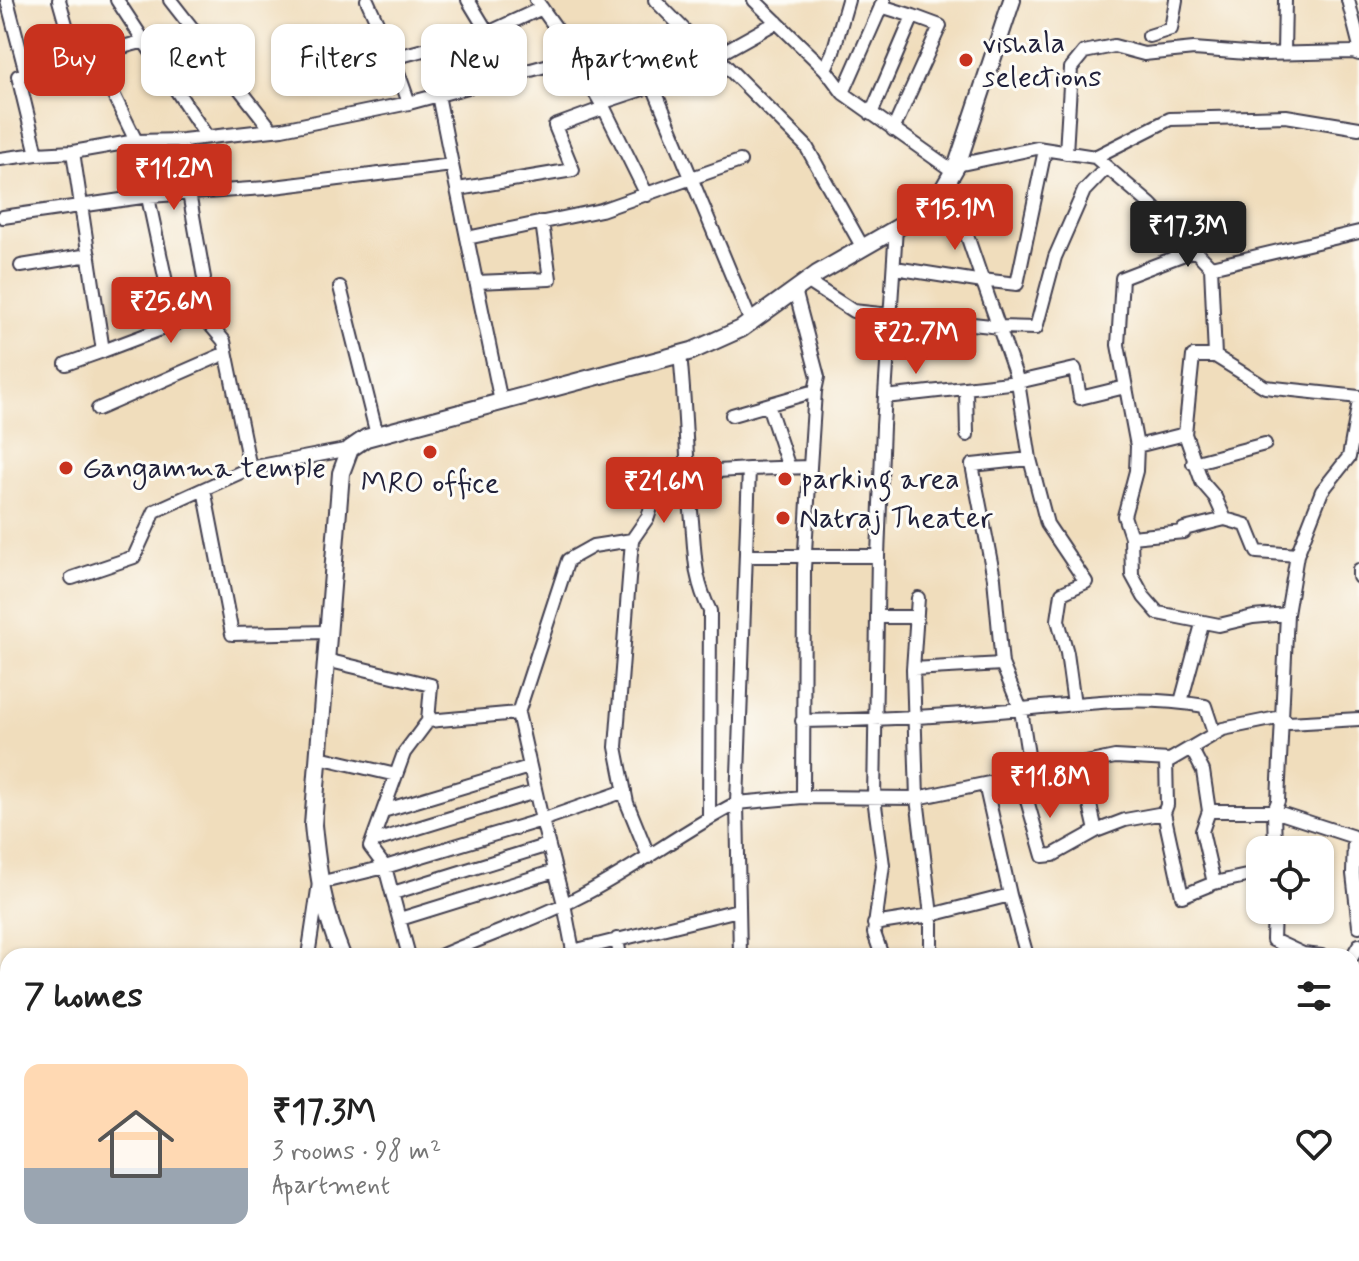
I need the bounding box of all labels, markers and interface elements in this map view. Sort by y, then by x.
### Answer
chip: Buy [24,24,125,96]
chip: Rent [141,24,255,96]
chip: Filters [271,24,405,96]
chip: New [421,24,527,96]
chip: Apartment [543,24,727,96]
place label: vishala selections [982,24,1102,97]
marker: vishala selections [957,51,975,69]
pin: ₹11.2M [109,144,239,212]
text: ₹11.2M [135,153,213,187]
pin: ₹15.1M [890,184,1020,252]
text: ₹15.1M [915,193,995,227]
pin: ₹17.3M [1123,201,1253,269]
text: ₹17.3M [1148,210,1228,244]
pin: ₹25.6M [106,277,236,345]
text: ₹25.6M [130,286,213,320]
pin: ₹22.7M [851,308,981,376]
text: ₹22.7M [873,317,959,351]
marker: MRO office [421,443,439,461]
place label: Gangamma temple [82,449,326,490]
pin: ₹21.6M [599,457,729,525]
marker: Gangamma temple [57,459,75,477]
place label: parking area [801,460,960,502]
place label: MRO office [361,464,499,503]
text: ₹21.6M [624,466,704,500]
marker: parking area [776,470,794,488]
place label: Natraj Theater [799,499,993,538]
marker: Natraj Theater [774,509,792,527]
pin: ₹11.8M [985,752,1115,820]
text: ₹11.8M [1010,761,1090,795]
map controls [1246,836,1334,924]
button: locate [1246,836,1334,924]
text: 7 homes [24,974,143,1019]
icon: filters [1292,974,1336,1018]
text: ₹17.3M [272,1090,376,1135]
icon: home [88,1096,184,1192]
icon: heart [1292,1122,1336,1166]
text: 3 rooms · 98 m² [272,1135,441,1169]
text: Apartment [272,1169,390,1203]

